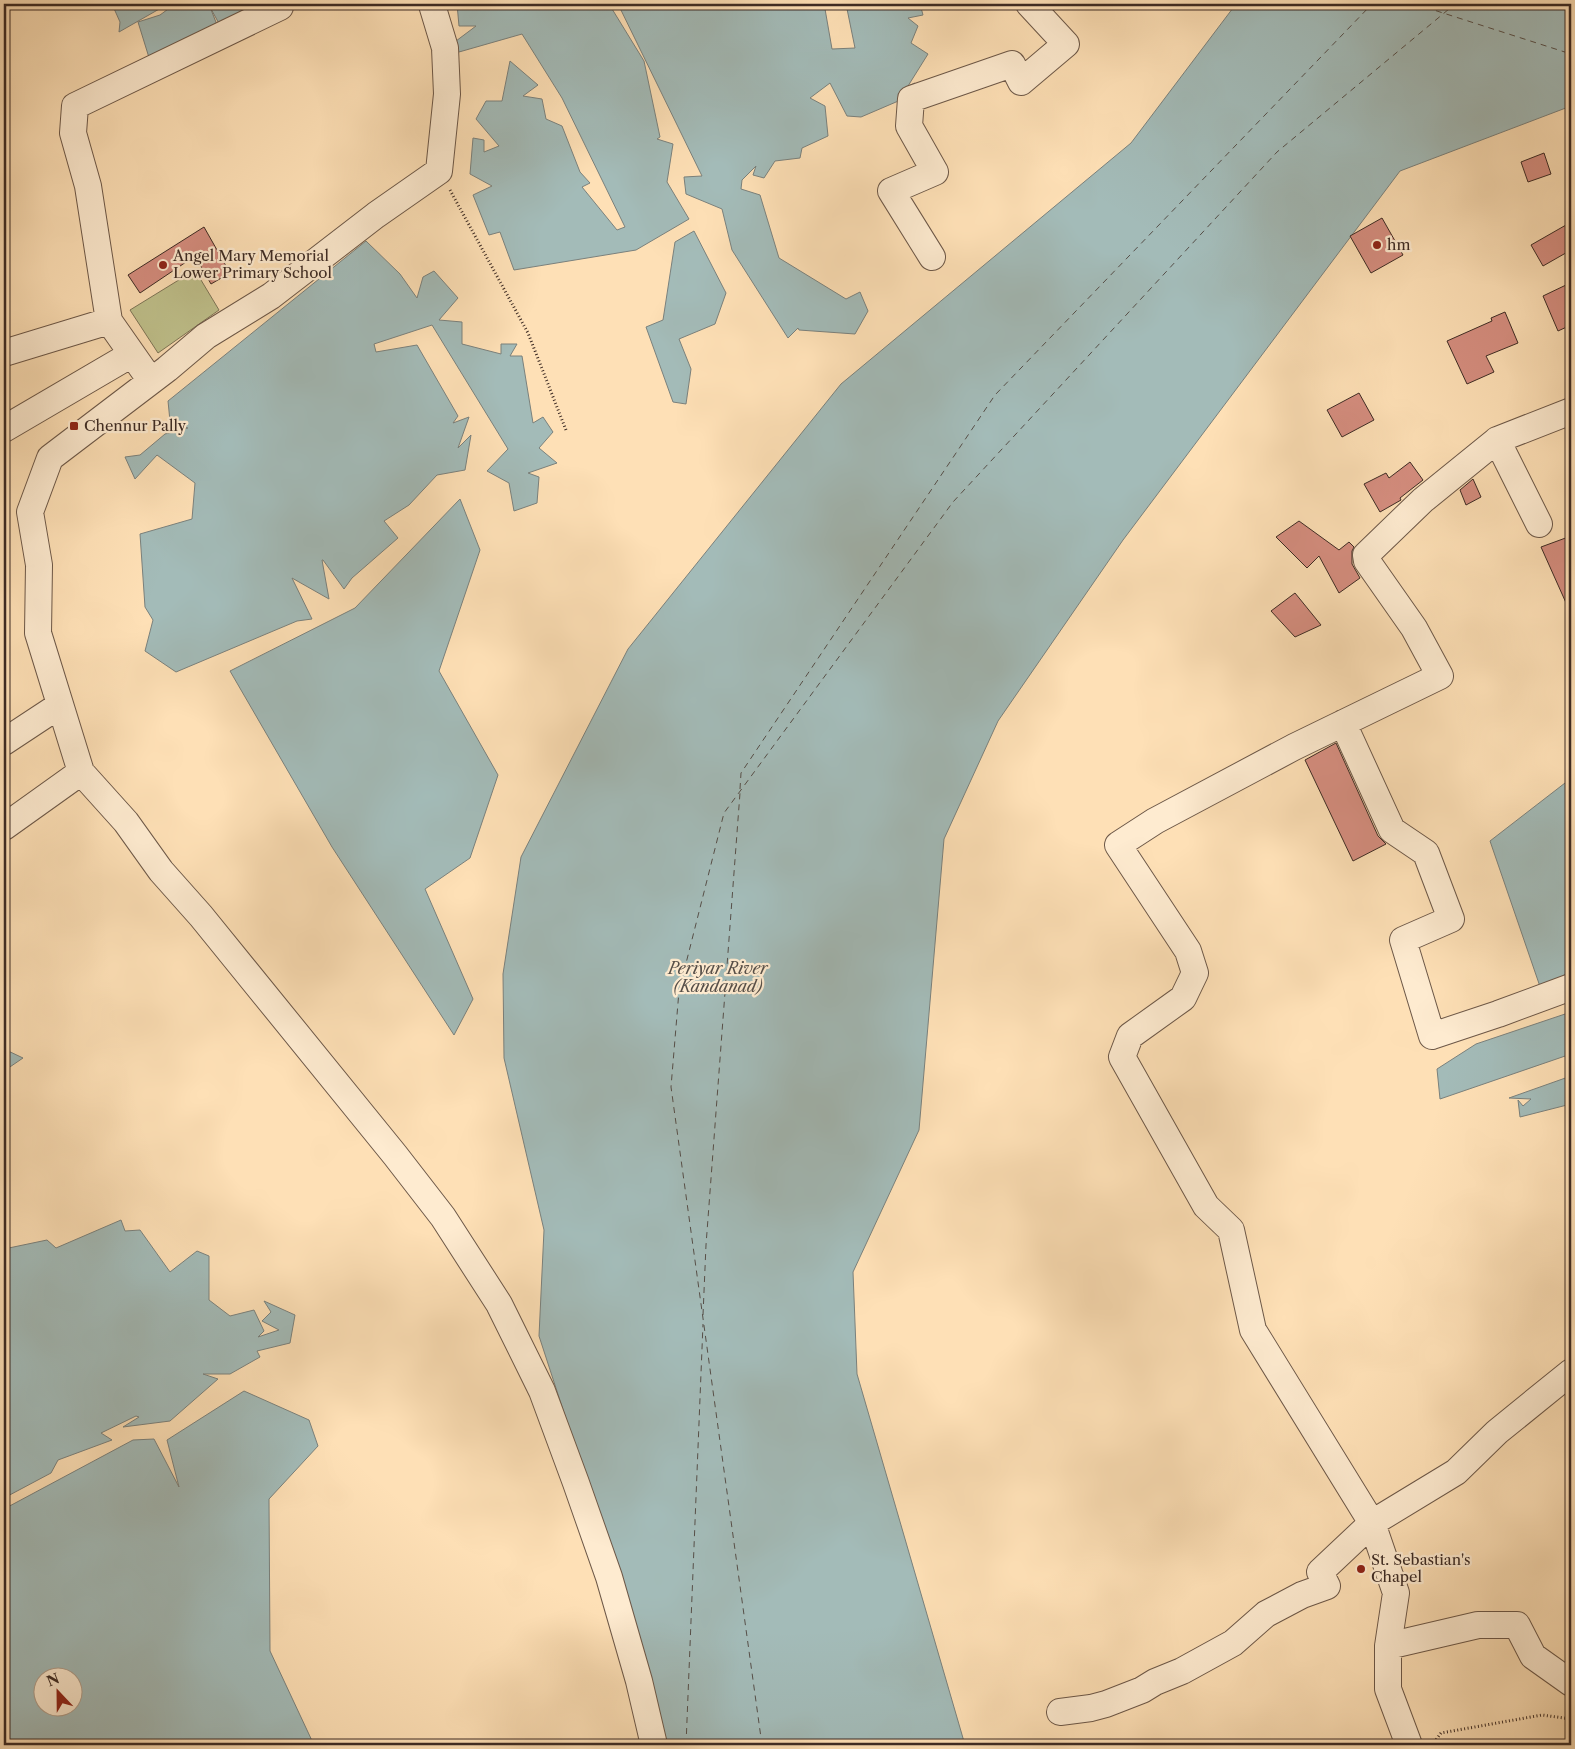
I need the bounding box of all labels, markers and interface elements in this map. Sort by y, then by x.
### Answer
place label: hm [1387,235,1410,254]
marker: hm [1371,239,1383,251]
place label: Angel Mary Memorial Lower Primary School [172,246,333,282]
marker: Angel Mary Memorial Lower Primary School [157,259,169,271]
place label: Chennur Pally [84,416,187,435]
marker: Chennur Pally [68,420,80,432]
water label: Periyar River (Kandanad) [666,958,769,996]
place label: St. Sebastian's Chapel [1371,1550,1471,1586]
marker: St. Sebastian's Chapel [1355,1563,1367,1575]
north arrow [32,1666,82,1716]
text: N [44,1669,62,1691]

